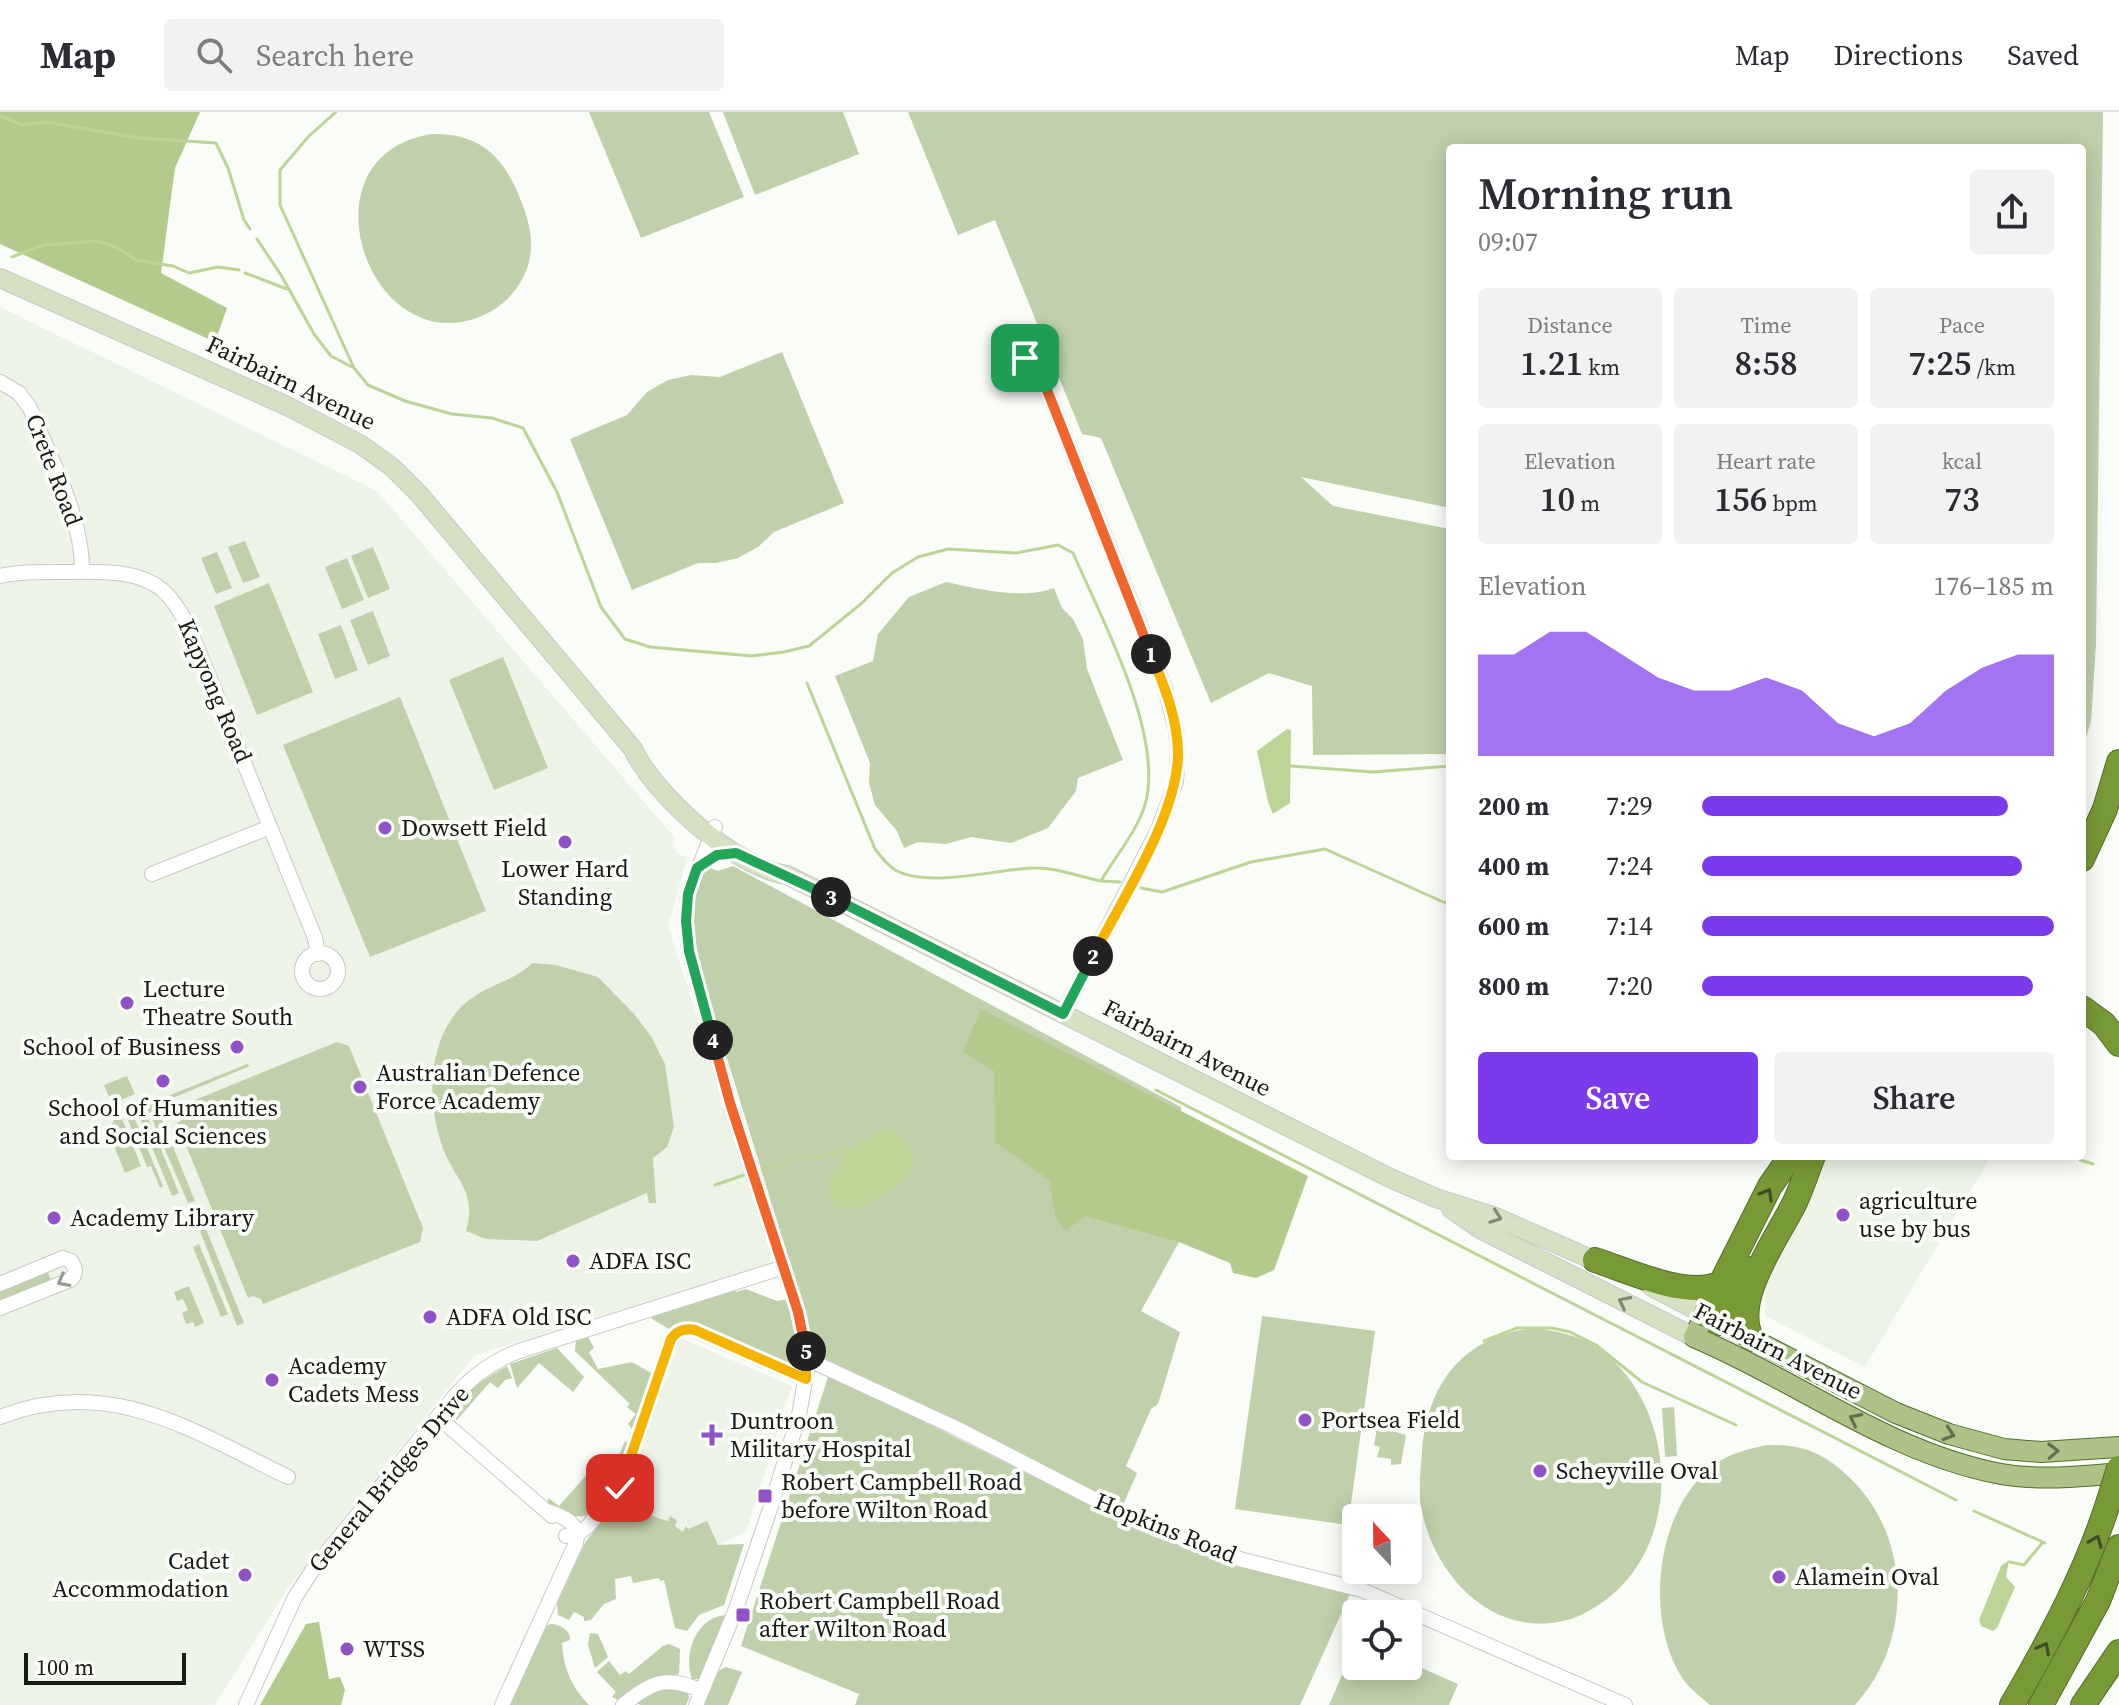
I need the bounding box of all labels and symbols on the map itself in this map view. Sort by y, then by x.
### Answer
pin [991,324,1059,392]
street label: Fairbairn Avenue [201,327,381,438]
street label: Crete Road [18,409,91,531]
street label: Kapyong Road [170,614,261,768]
pin: 1 [1131,634,1171,674]
place label: Dowsett Field [401,811,547,844]
marker: Dowsett Field [376,819,394,837]
marker: Lower Hard Standing [556,833,574,851]
place label: Lower Hard Standing [501,852,629,913]
pin: 3 [811,877,851,917]
pin: 2 [1073,936,1113,976]
place label: Lecture Theatre South [143,972,293,1033]
street label: Fairbairn Avenue [1098,991,1277,1104]
marker: Lecture Theatre South [118,994,136,1012]
pin: 4 [693,1020,733,1060]
place label: School of Business [23,1030,221,1063]
marker: School of Business [228,1038,246,1056]
place label: Australian Defence Force Academy [376,1056,580,1117]
marker: School of Humanities and Social Sciences [154,1072,172,1090]
marker: Australian Defence Force Academy [351,1078,369,1096]
place label: School of Humanities and Social Sciences [48,1091,278,1152]
place label: agriculture use by bus [1859,1184,1978,1245]
one-way arrow [1757,1188,1772,1202]
place label: Academy Library [70,1201,255,1234]
marker: agriculture use by bus [1834,1206,1852,1224]
one-way arrow [1488,1208,1502,1224]
marker: Academy Library [45,1209,63,1227]
place label: ADFA ISC [589,1244,691,1277]
marker: ADFA ISC [564,1252,582,1270]
one-way arrow [57,1272,71,1287]
street label: Fairbairn Avenue [1689,1294,1868,1407]
one-way arrow [1618,1297,1633,1312]
place label: ADFA Old ISC [446,1300,591,1333]
marker: ADFA Old ISC [421,1308,439,1326]
pin: 5 [786,1331,826,1371]
place label: Academy Cadets Mess [288,1349,419,1410]
marker: Academy Cadets Mess [263,1371,281,1389]
street label: General Bridges Drive [301,1378,477,1579]
place label: Portsea Field [1321,1403,1460,1436]
place label: Duntroon Military Hospital [730,1404,911,1465]
marker: Portsea Field [1296,1411,1314,1429]
one-way arrow [1849,1413,1863,1428]
marker: Duntroon Military Hospital [701,1424,723,1446]
one-way arrow [1942,1425,1956,1441]
one-way arrow [2047,1443,2060,1460]
pin [586,1454,654,1522]
place label: Scheyville Oval [1556,1454,1718,1487]
marker: Scheyville Oval [1531,1462,1549,1480]
place label: Robert Campbell Road before Wilton Road [781,1465,1022,1526]
street label: Hopkins Road [1090,1484,1242,1571]
marker: Robert Campbell Road before Wilton Road [756,1487,774,1505]
north arrow [1342,1504,1422,1584]
one-way arrow [2086,1535,2102,1549]
place label: Cadet Accommodation [52,1544,229,1605]
place label: Alamein Oval [1795,1560,1939,1593]
marker: Cadet Accommodation [236,1566,254,1584]
marker: Alamein Oval [1770,1568,1788,1586]
place label: Robert Campbell Road after Wilton Road [759,1584,1000,1645]
marker: Robert Campbell Road after Wilton Road [734,1606,752,1624]
place label: WTSS [363,1632,425,1665]
marker: WTSS [338,1640,356,1658]
one-way arrow [2035,1641,2050,1656]
scale bar [24,1649,186,1685]

